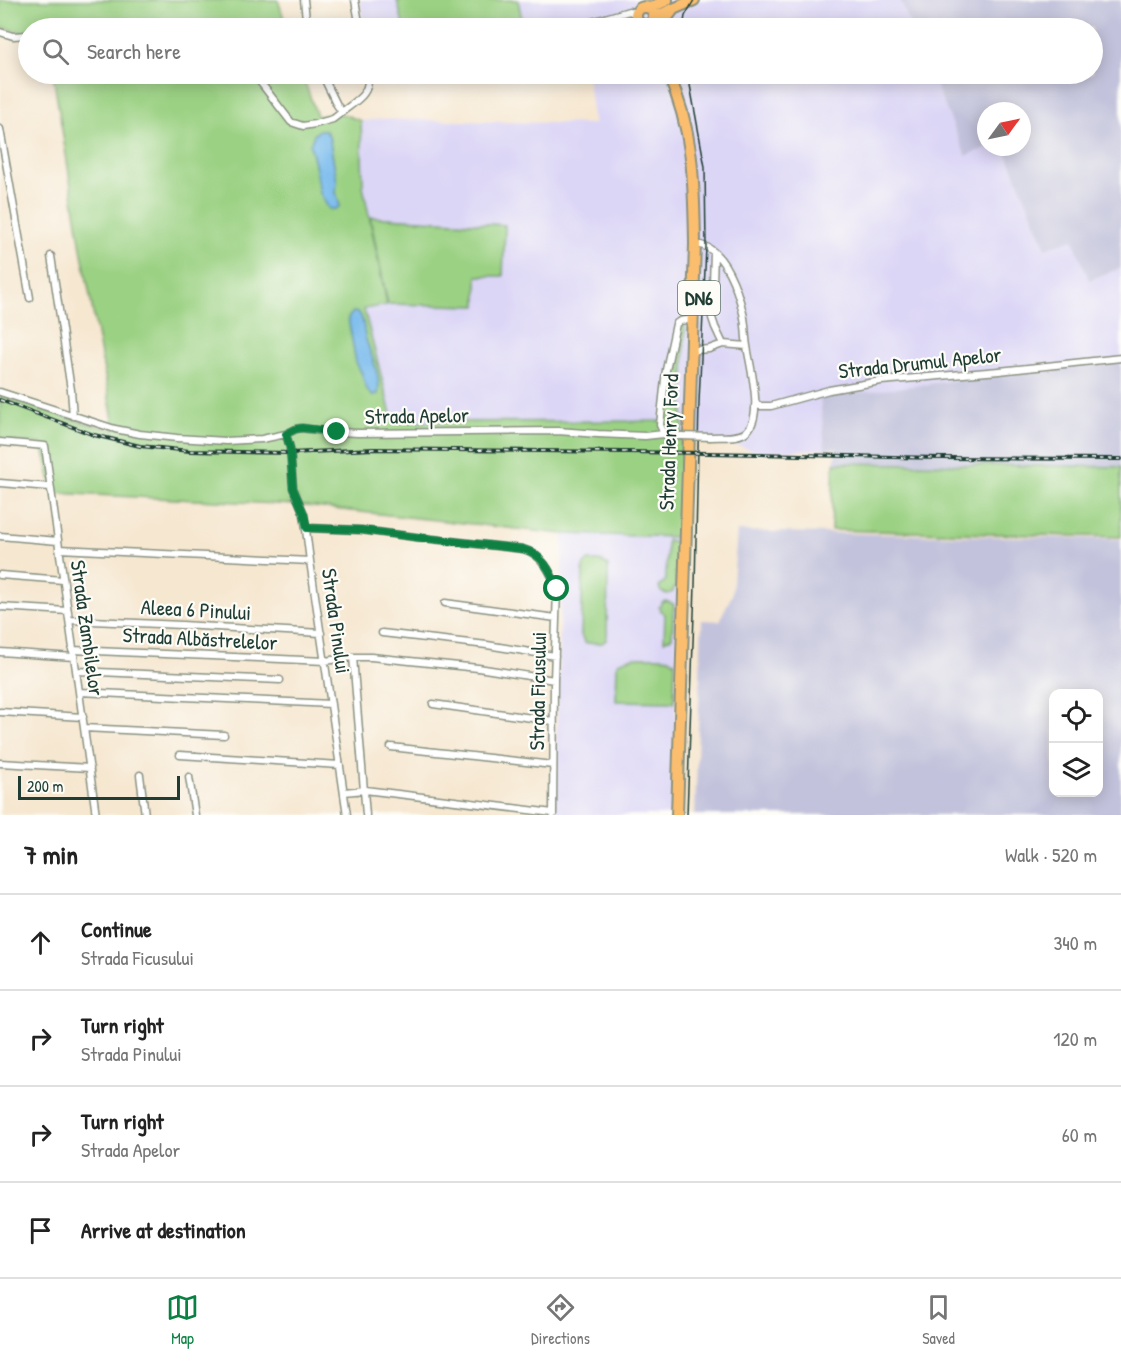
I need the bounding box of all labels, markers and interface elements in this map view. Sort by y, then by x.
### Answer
search box [18,18,1103,84]
icon: search [39,35,72,68]
text: Search here [87,36,181,66]
north arrow [977,102,1031,156]
road number: DN6 [678,281,720,315]
street label: Strada Drumul Apelor [837,340,1003,385]
street label: Strada Henry Ford [652,373,685,511]
street label: Strada Apelor [365,400,469,431]
route end [323,418,349,444]
street label: Strada Zambilelor [64,558,111,698]
street label: Strada Pinului [315,567,358,675]
route start [543,575,569,601]
street label: Aleea 6 Pinului [140,592,252,627]
street label: Strada Albăstrelelor [122,620,278,657]
street label: Strada Ficusului [522,631,553,751]
map controls [1049,689,1103,797]
button: locate [1049,689,1103,743]
button: layers [1049,743,1103,797]
scale bar [18,773,180,800]
text: 200 m [27,775,63,797]
text: 7 min [24,837,78,872]
text: Walk · 520 m [1005,841,1097,868]
text: Continue [81,914,152,944]
icon: ahead [24,926,57,959]
text: 340 m [1053,929,1097,956]
text: Strada Ficusului [81,944,194,971]
text: Turn right [81,1010,164,1040]
icon: right [24,1022,57,1055]
text: 120 m [1053,1025,1097,1052]
text: Strada Pinului [81,1040,182,1067]
text: Turn right [81,1106,164,1136]
icon: right [24,1118,57,1151]
text: 60 m [1062,1121,1097,1148]
text: Strada Apelor [81,1136,180,1163]
icon: arrive [24,1214,57,1247]
text: Arrive at destination [81,1215,246,1245]
tab: Map [166,1291,199,1349]
tab: Directions [531,1291,590,1349]
tab: Saved [922,1291,955,1349]

